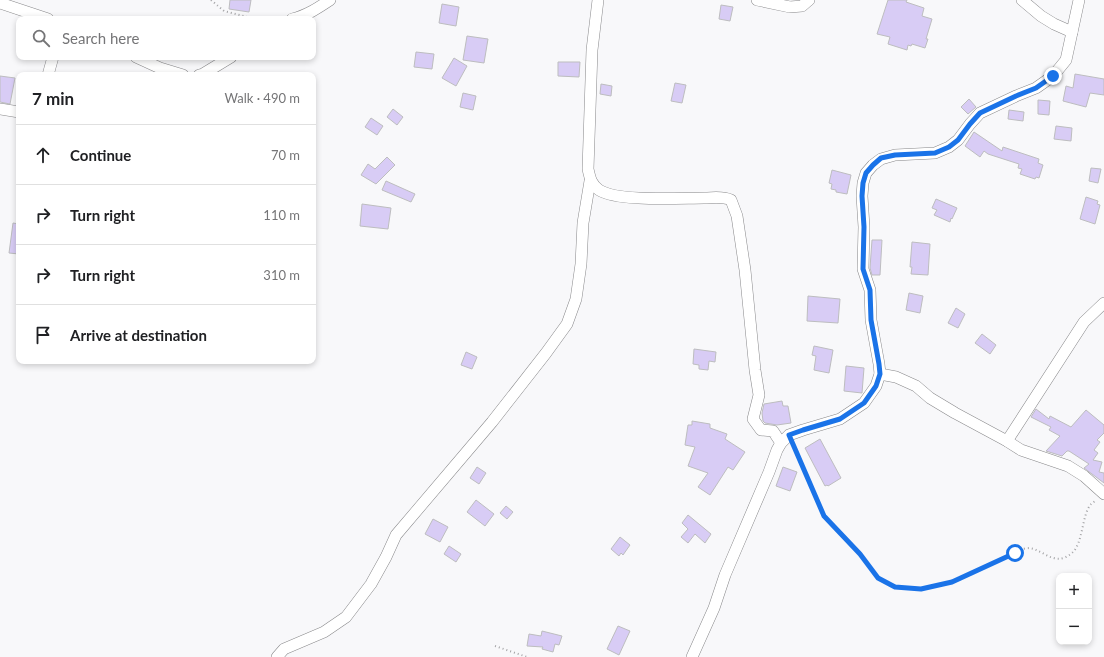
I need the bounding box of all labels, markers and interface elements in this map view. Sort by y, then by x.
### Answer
search box [16,16,316,60]
icon: search [30,27,52,49]
text: Search here [62,29,139,47]
route end [1044,67,1062,85]
text: 7 min [32,88,74,109]
text: Walk · 490 m [224,90,300,106]
icon: ahead [32,144,54,166]
text: Continue [70,146,131,164]
text: 70 m [271,147,300,163]
icon: right [32,204,54,226]
text: Turn right [70,206,135,224]
text: 110 m [263,207,300,223]
icon: right [32,264,54,286]
text: Turn right [70,266,135,284]
text: 310 m [263,267,300,283]
icon: arrive [32,324,54,346]
text: Arrive at destination [70,326,207,344]
route start [1006,544,1024,562]
map controls [1056,573,1092,645]
button: + [1056,573,1092,609]
button: − [1056,609,1092,645]

